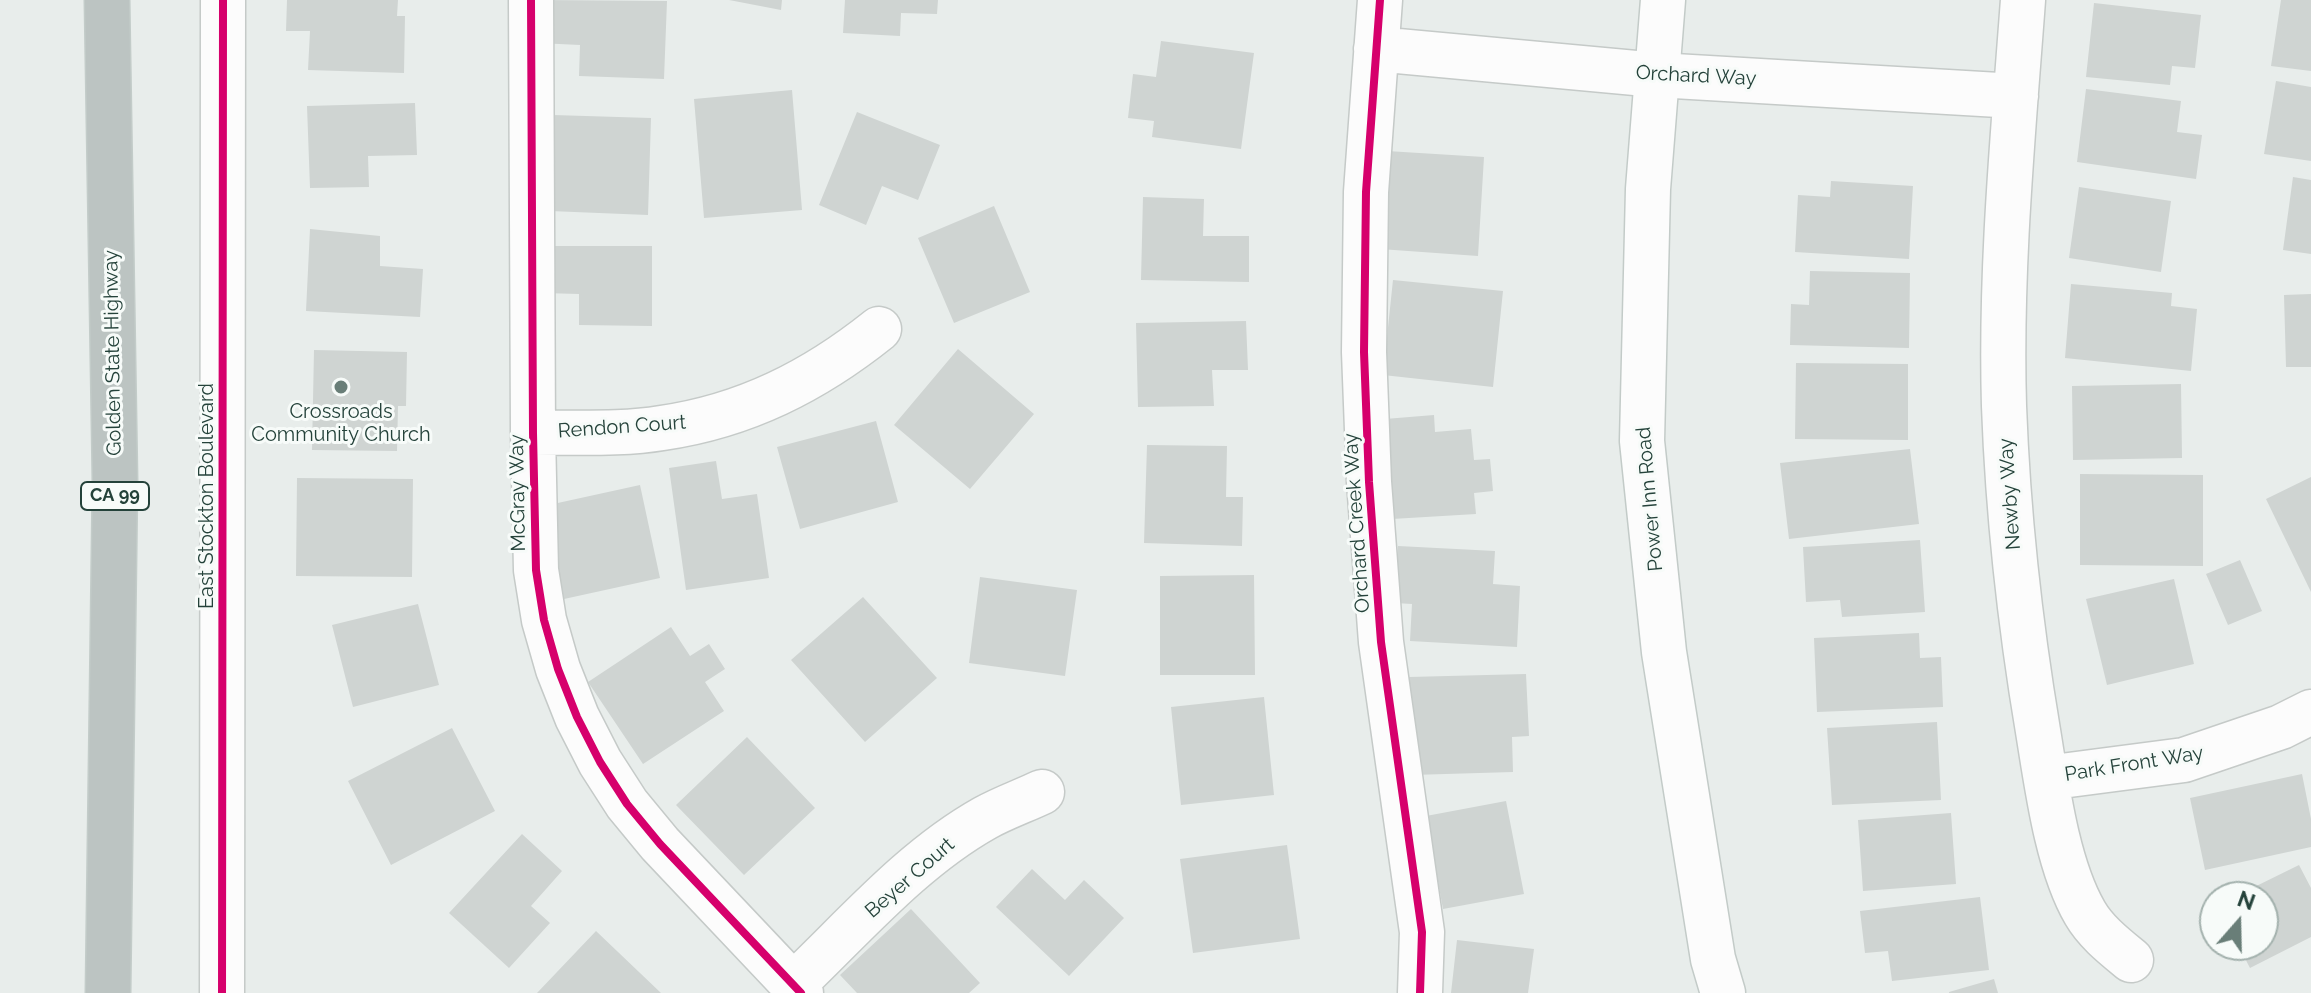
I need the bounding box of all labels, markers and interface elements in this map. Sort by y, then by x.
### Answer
street label: Orchard Way [1635,61,1757,91]
street label: Golden State Highway [99,250,127,456]
marker: Crossroads Community Church [332,378,350,396]
street label: East Stockton Boulevard [195,383,219,609]
place label: Crossroads Community Church [251,400,431,447]
street label: Rendon Court [557,411,687,443]
street label: Power Inn Road [1632,426,1668,572]
street label: Orchard Creek Way [1339,432,1375,614]
street label: McGray Way [505,434,531,552]
street label: Newby Way [1994,437,2026,551]
road number: CA 99 [81,482,149,510]
street label: Park Front Way [2063,741,2205,787]
street label: Beyer Court [861,833,959,923]
north arrow [2199,881,2279,961]
text: N [2234,885,2259,915]

